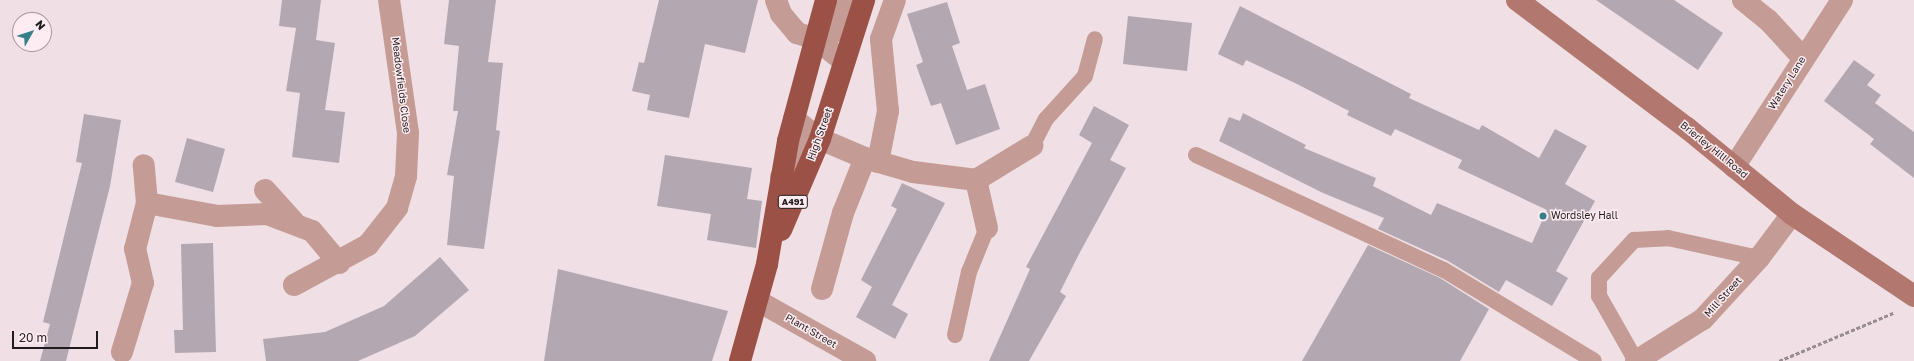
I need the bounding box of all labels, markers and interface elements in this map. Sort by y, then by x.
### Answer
north arrow [12,12,52,52]
text: N [33,17,49,32]
street label: Meadowfields Close [389,36,413,134]
street label: Watery Lane [1766,54,1808,112]
street label: High Street [805,106,835,162]
street label: Brierley Hill Road [1678,119,1750,181]
road number: A491 [777,195,809,209]
place label: Wordsley Hall [1551,210,1618,222]
marker: Wordsley Hall [1538,211,1548,221]
street label: Mill Street [1702,274,1744,320]
street label: Plant Street [783,311,839,351]
scale bar [14,323,100,349]
text: 20 m [19,330,47,345]

